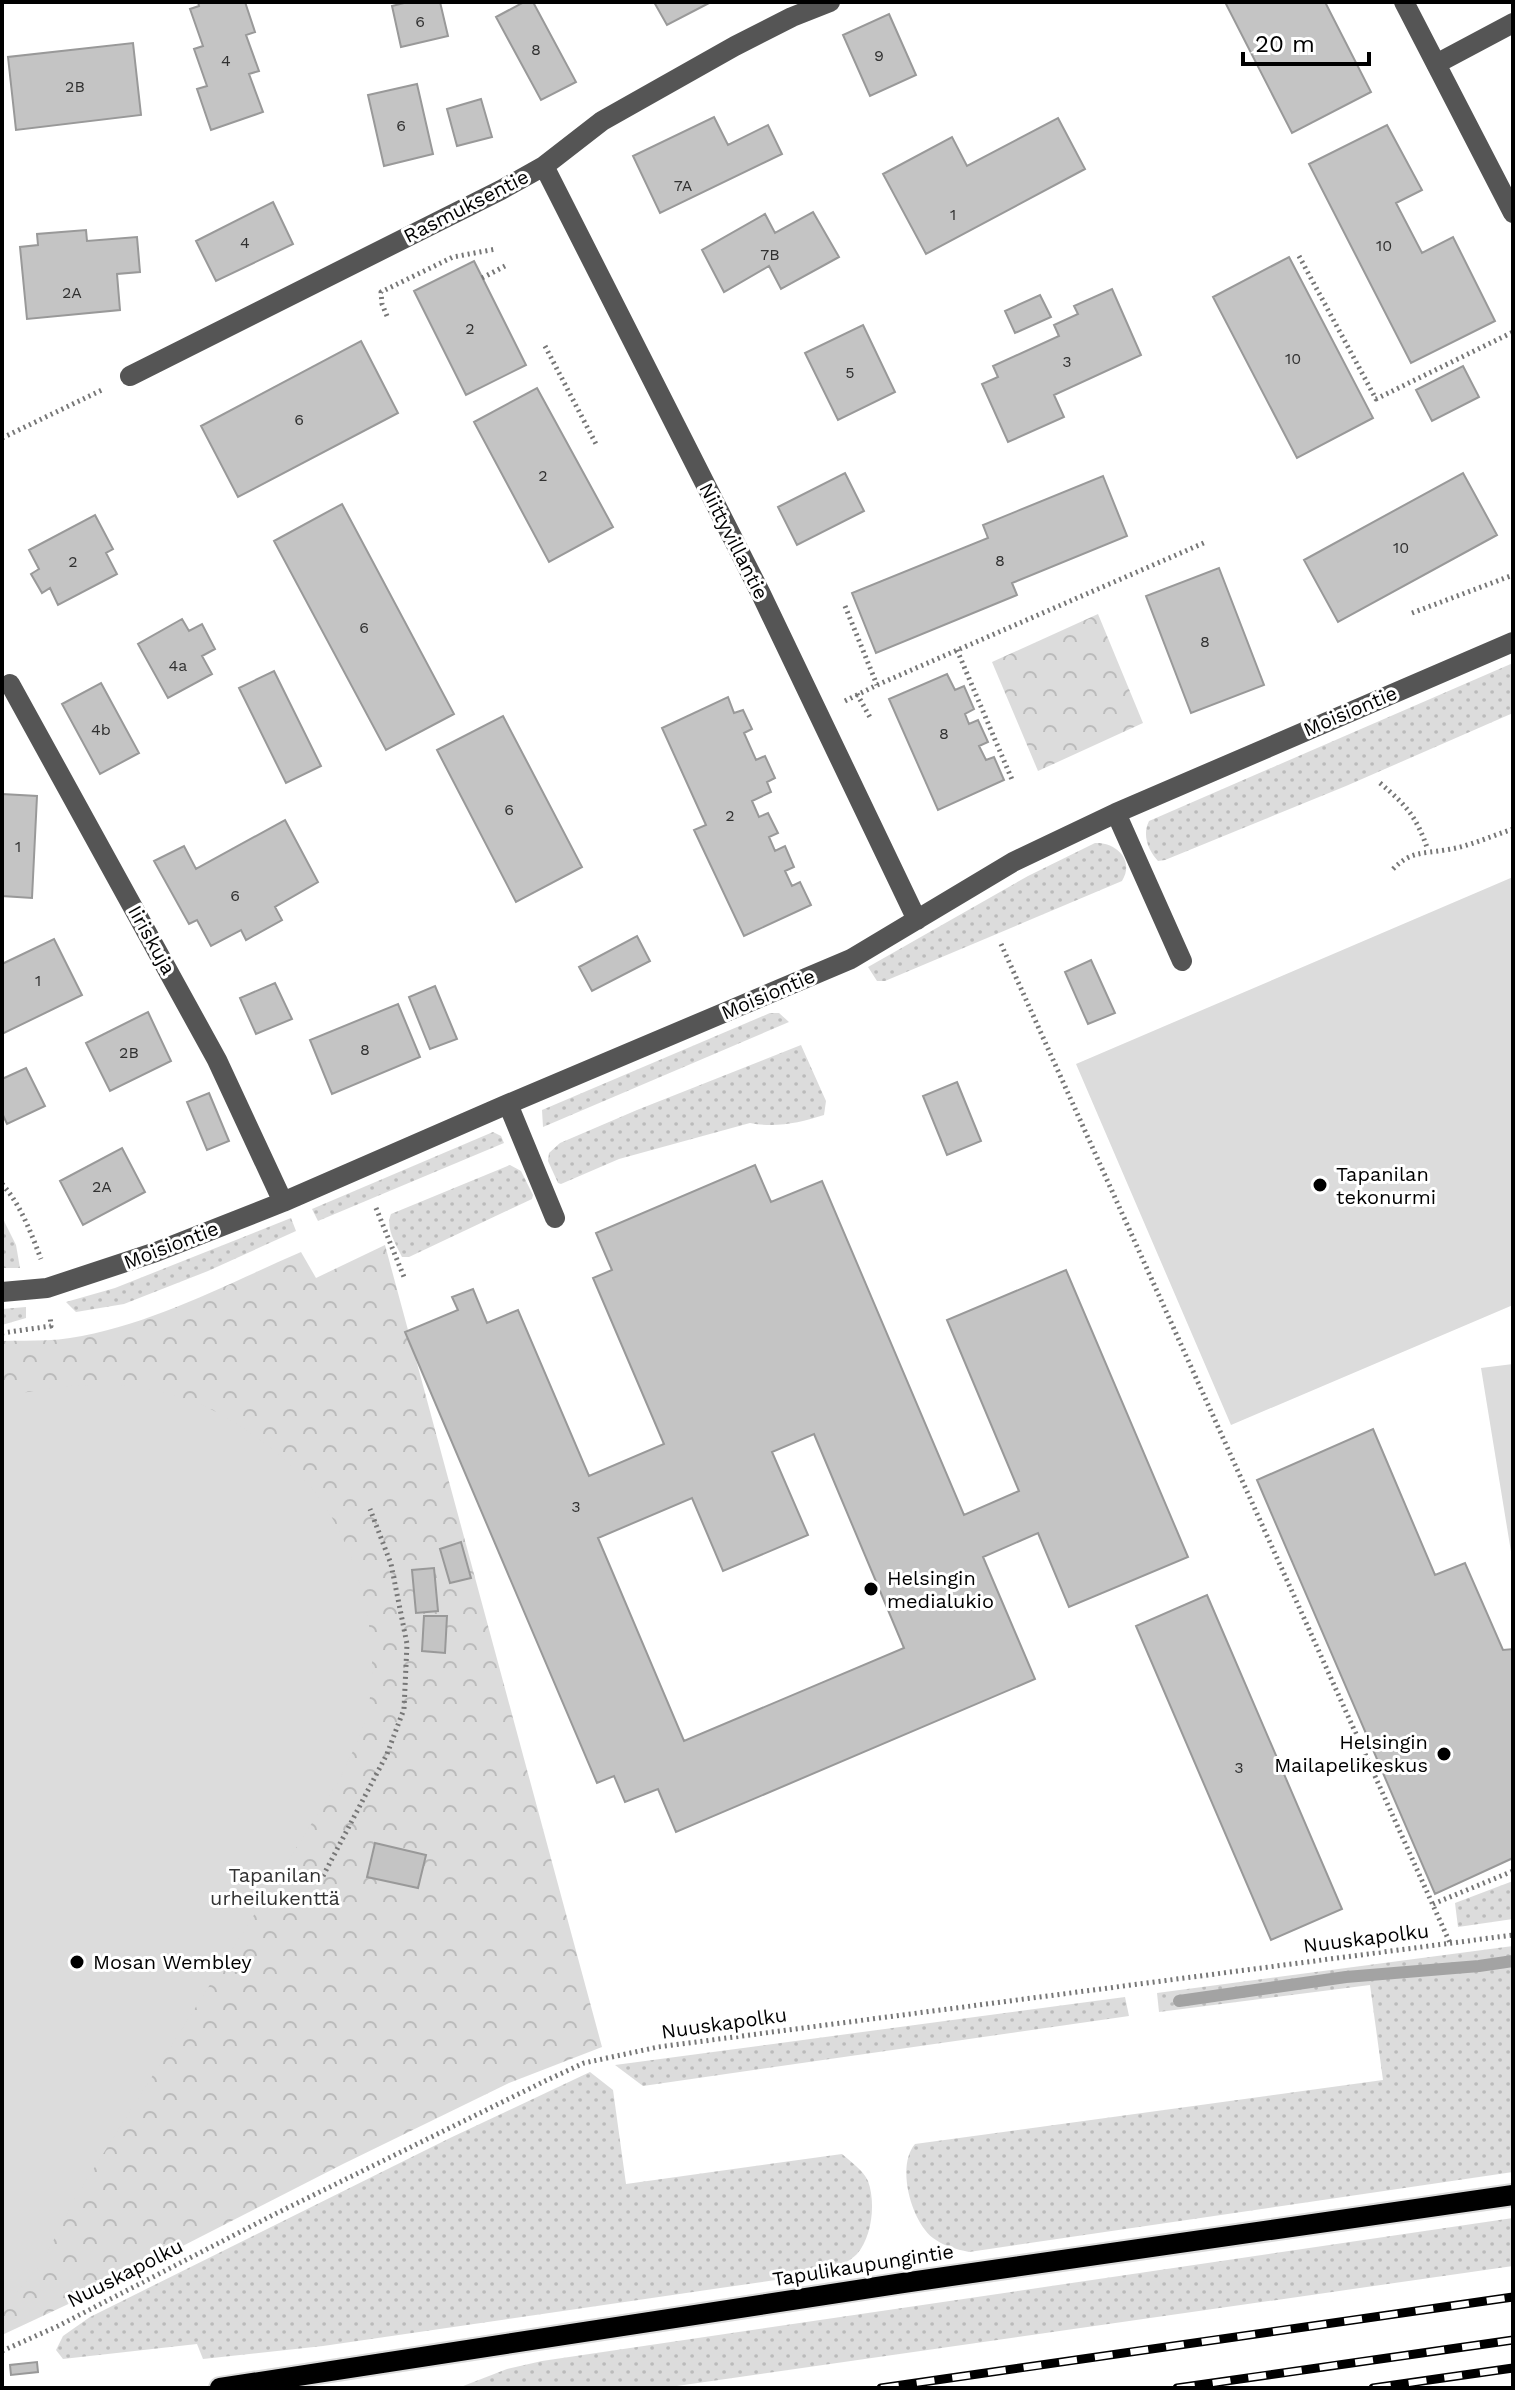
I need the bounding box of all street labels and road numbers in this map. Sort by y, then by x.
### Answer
street label: Rasmuksentie [399,164,533,248]
street label: Niittyvillantie [694,479,774,603]
street label: Moisiontie [1299,680,1401,742]
street label: Iiriskuja [123,901,181,979]
street label: Moisiontie [717,963,819,1025]
street label: Moisiontie [120,1216,222,1274]
street label: Nuuskapolku [1302,1918,1430,1958]
street label: Nuuskapolku [660,2002,788,2044]
street label: Nuuskapolku [63,2234,187,2312]
street label: Tapulikaupungintie [771,2239,955,2291]

